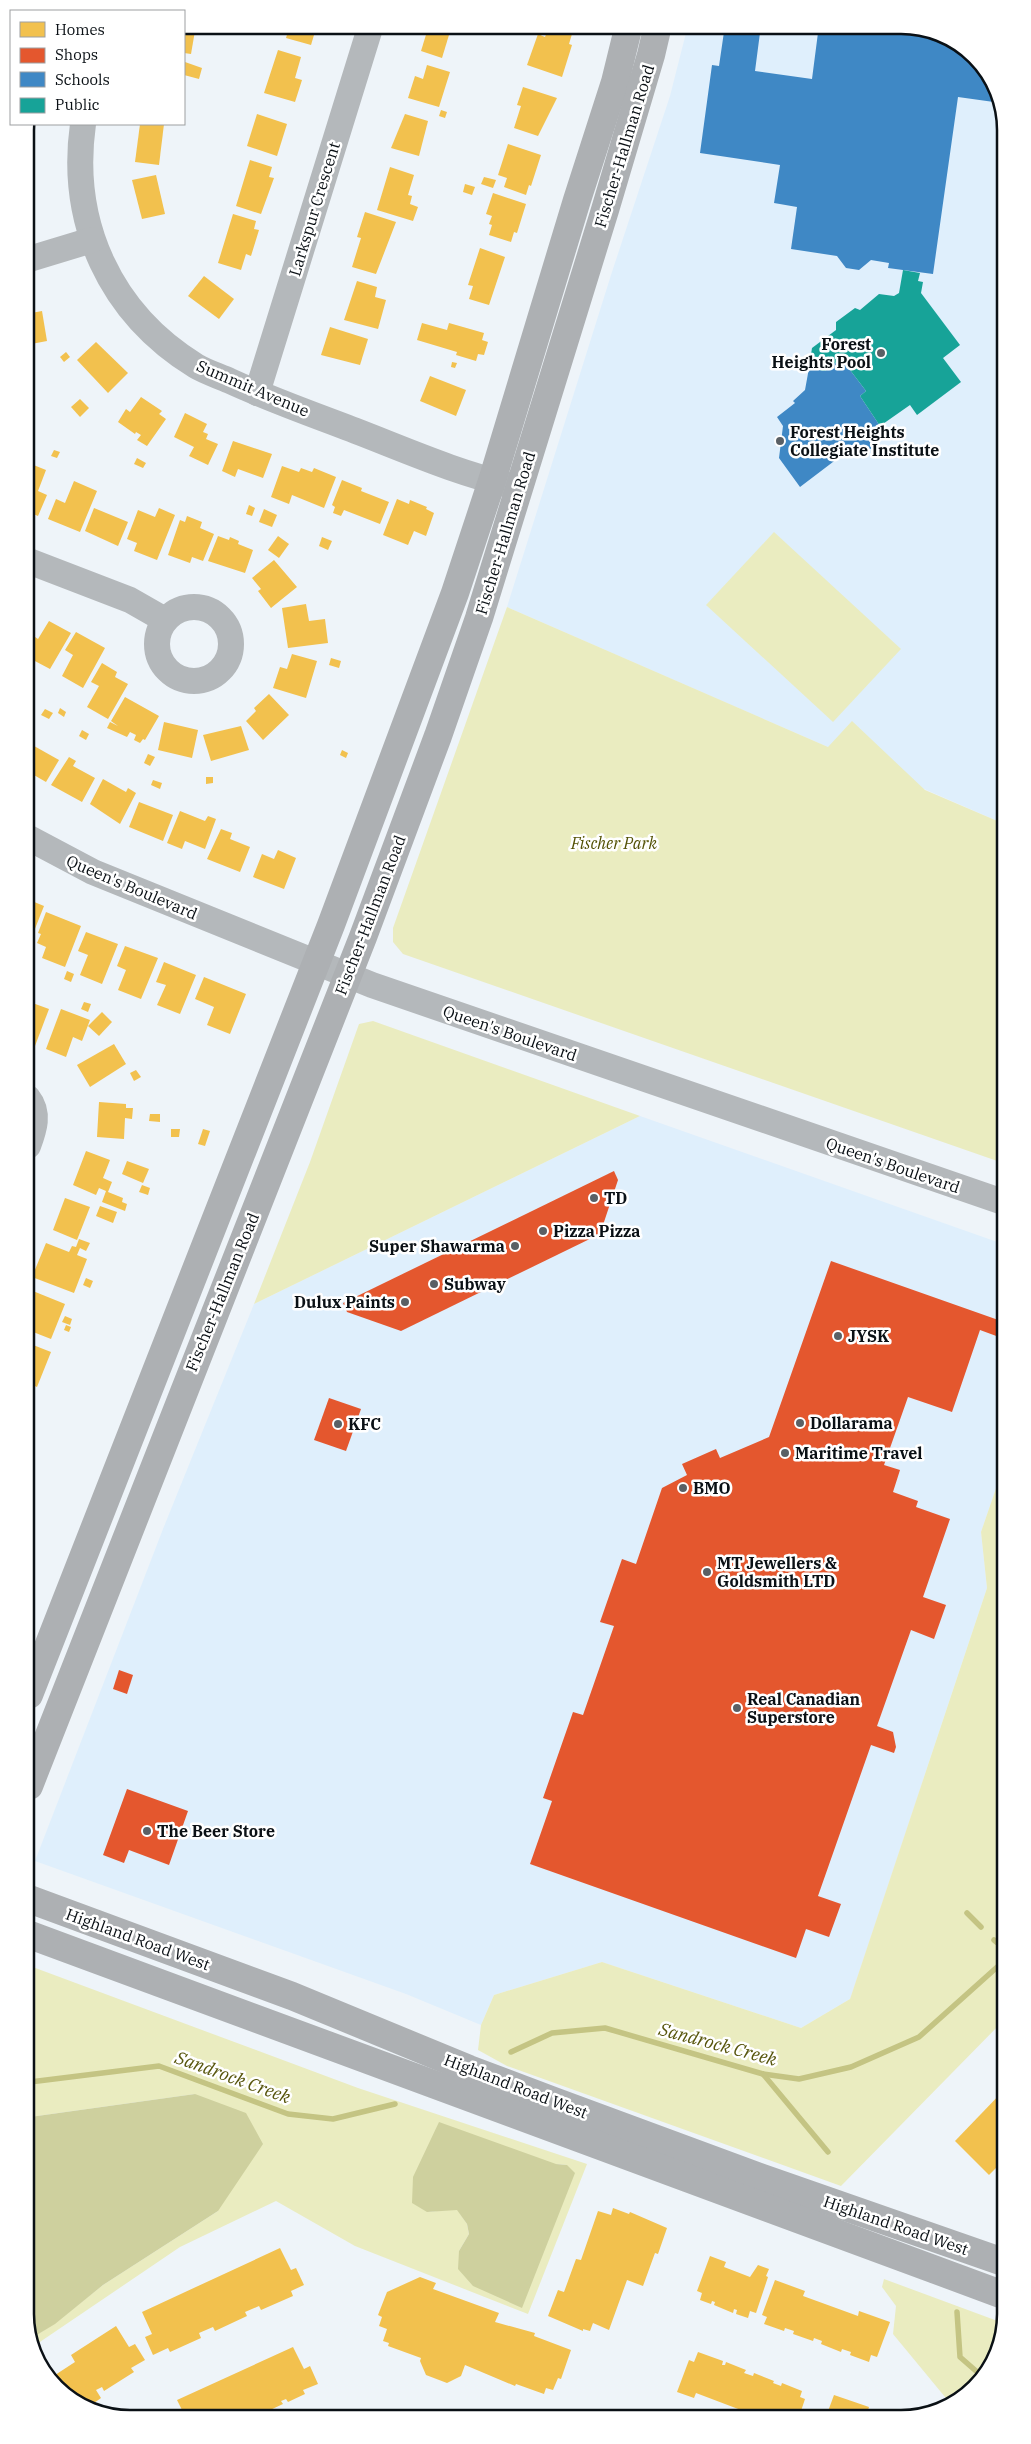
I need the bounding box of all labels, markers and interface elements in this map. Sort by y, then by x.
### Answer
legend [10,10,185,125]
text: Homes [55,20,105,39]
text: Shops [55,45,98,64]
street label: Fischer-Hallman Road [590,62,658,230]
text: Schools [55,70,110,89]
text: Public [55,95,100,114]
street label: Larkspur Crescent [284,139,344,278]
place label: Forest Heights Pool [772,334,871,372]
marker: Forest Heights Pool [875,347,887,359]
street label: Summit Avenue [194,355,312,421]
place label: Forest Heights Collegiate Institute [790,422,939,460]
marker: Forest Heights Collegiate Institute [774,435,786,447]
street label: Fischer-Hallman Road [471,449,539,617]
street label: Fischer-Hallman Road [330,832,410,998]
park label: Fischer Park [570,833,657,853]
street label: Queen's Boulevard [63,850,201,924]
street label: Queen's Boulevard [440,1001,580,1065]
street label: Queen's Boulevard [823,1133,963,1197]
place label: TD [604,1188,627,1208]
marker: TD [588,1192,600,1204]
street label: Fischer-Hallman Road [181,1209,263,1374]
place label: Pizza Pizza [553,1221,640,1241]
marker: Pizza Pizza [537,1225,549,1237]
place label: Super Shawarma [369,1236,505,1256]
marker: Super Shawarma [509,1240,521,1252]
place label: Subway [444,1274,507,1294]
marker: Subway [428,1278,440,1290]
place label: Dulux Paints [294,1292,395,1312]
marker: Dulux Paints [399,1296,411,1308]
place label: JYSK [848,1326,890,1346]
marker: JYSK [832,1330,844,1342]
place label: Dollarama [810,1413,893,1433]
place label: KFC [348,1414,381,1434]
marker: Dollarama [794,1417,806,1429]
marker: KFC [332,1418,344,1430]
place label: Maritime Travel [795,1443,923,1463]
marker: Maritime Travel [779,1447,791,1459]
place label: BMO [693,1478,731,1498]
marker: BMO [677,1482,689,1494]
place label: MT Jewellers & Goldsmith LTD [717,1553,837,1591]
marker: MT Jewellers & Goldsmith LTD [701,1566,713,1578]
place label: Real Canadian Superstore [747,1689,861,1727]
marker: Real Canadian Superstore [731,1702,743,1714]
place label: The Beer Store [157,1821,275,1841]
marker: The Beer Store [141,1825,153,1837]
street label: Highland Road West [63,1904,213,1975]
water label: Sandrock Creek [656,2017,780,2071]
water label: Sandrock Creek [171,2045,294,2109]
street label: Highland Road West [441,2049,591,2123]
street label: Highland Road West [821,2191,971,2259]

